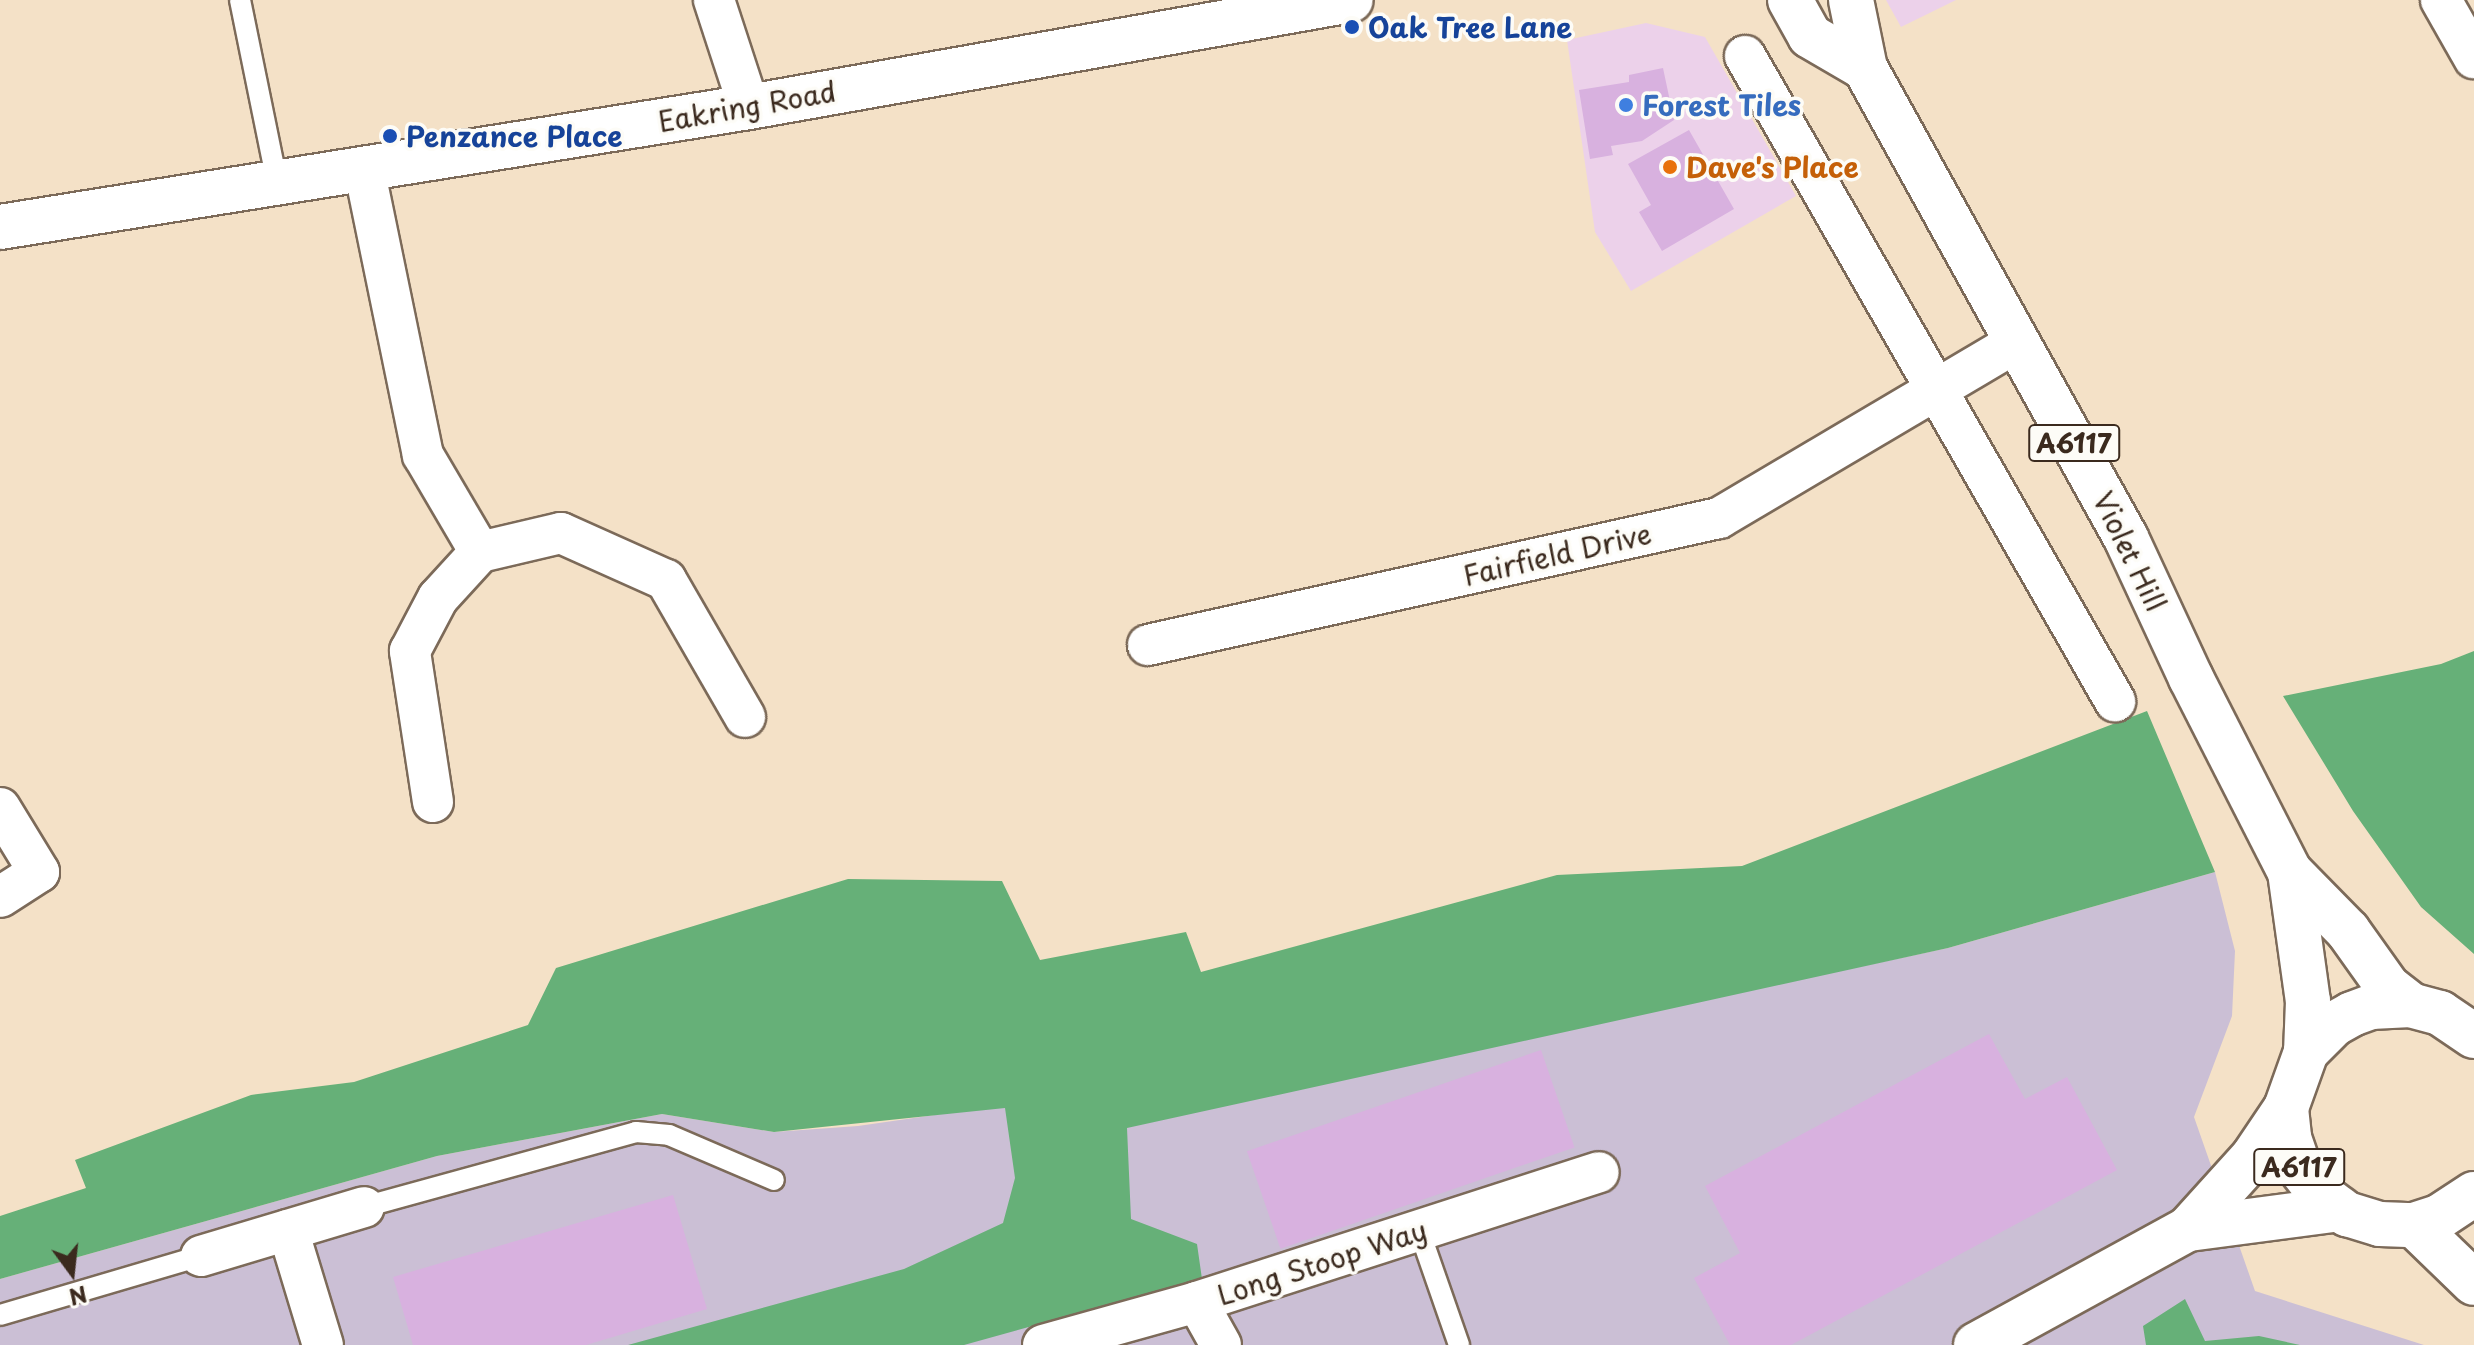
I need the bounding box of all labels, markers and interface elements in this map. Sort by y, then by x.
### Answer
place label: Oak Tree Lane [1368,10,1575,44]
marker: Oak Tree Lane [1343,18,1361,36]
street label: Eakring Road [656,74,838,138]
place label: Forest Tiles [1642,88,1803,122]
marker: Forest Tiles [1617,96,1635,114]
place label: Penzance Place [406,119,623,153]
marker: Penzance Place [381,127,399,145]
place label: Dave's Place [1686,150,1860,184]
marker: Dave's Place [1661,158,1679,176]
road number: A6117 [2028,421,2120,465]
street label: Violet Hill [2086,484,2174,618]
street label: Fairfield Drive [1460,516,1654,592]
road number: A6117 [2253,1145,2345,1189]
street label: Long Stoop Way [1213,1212,1431,1312]
north arrow [32,1233,112,1313]
text: N [66,1278,91,1315]

